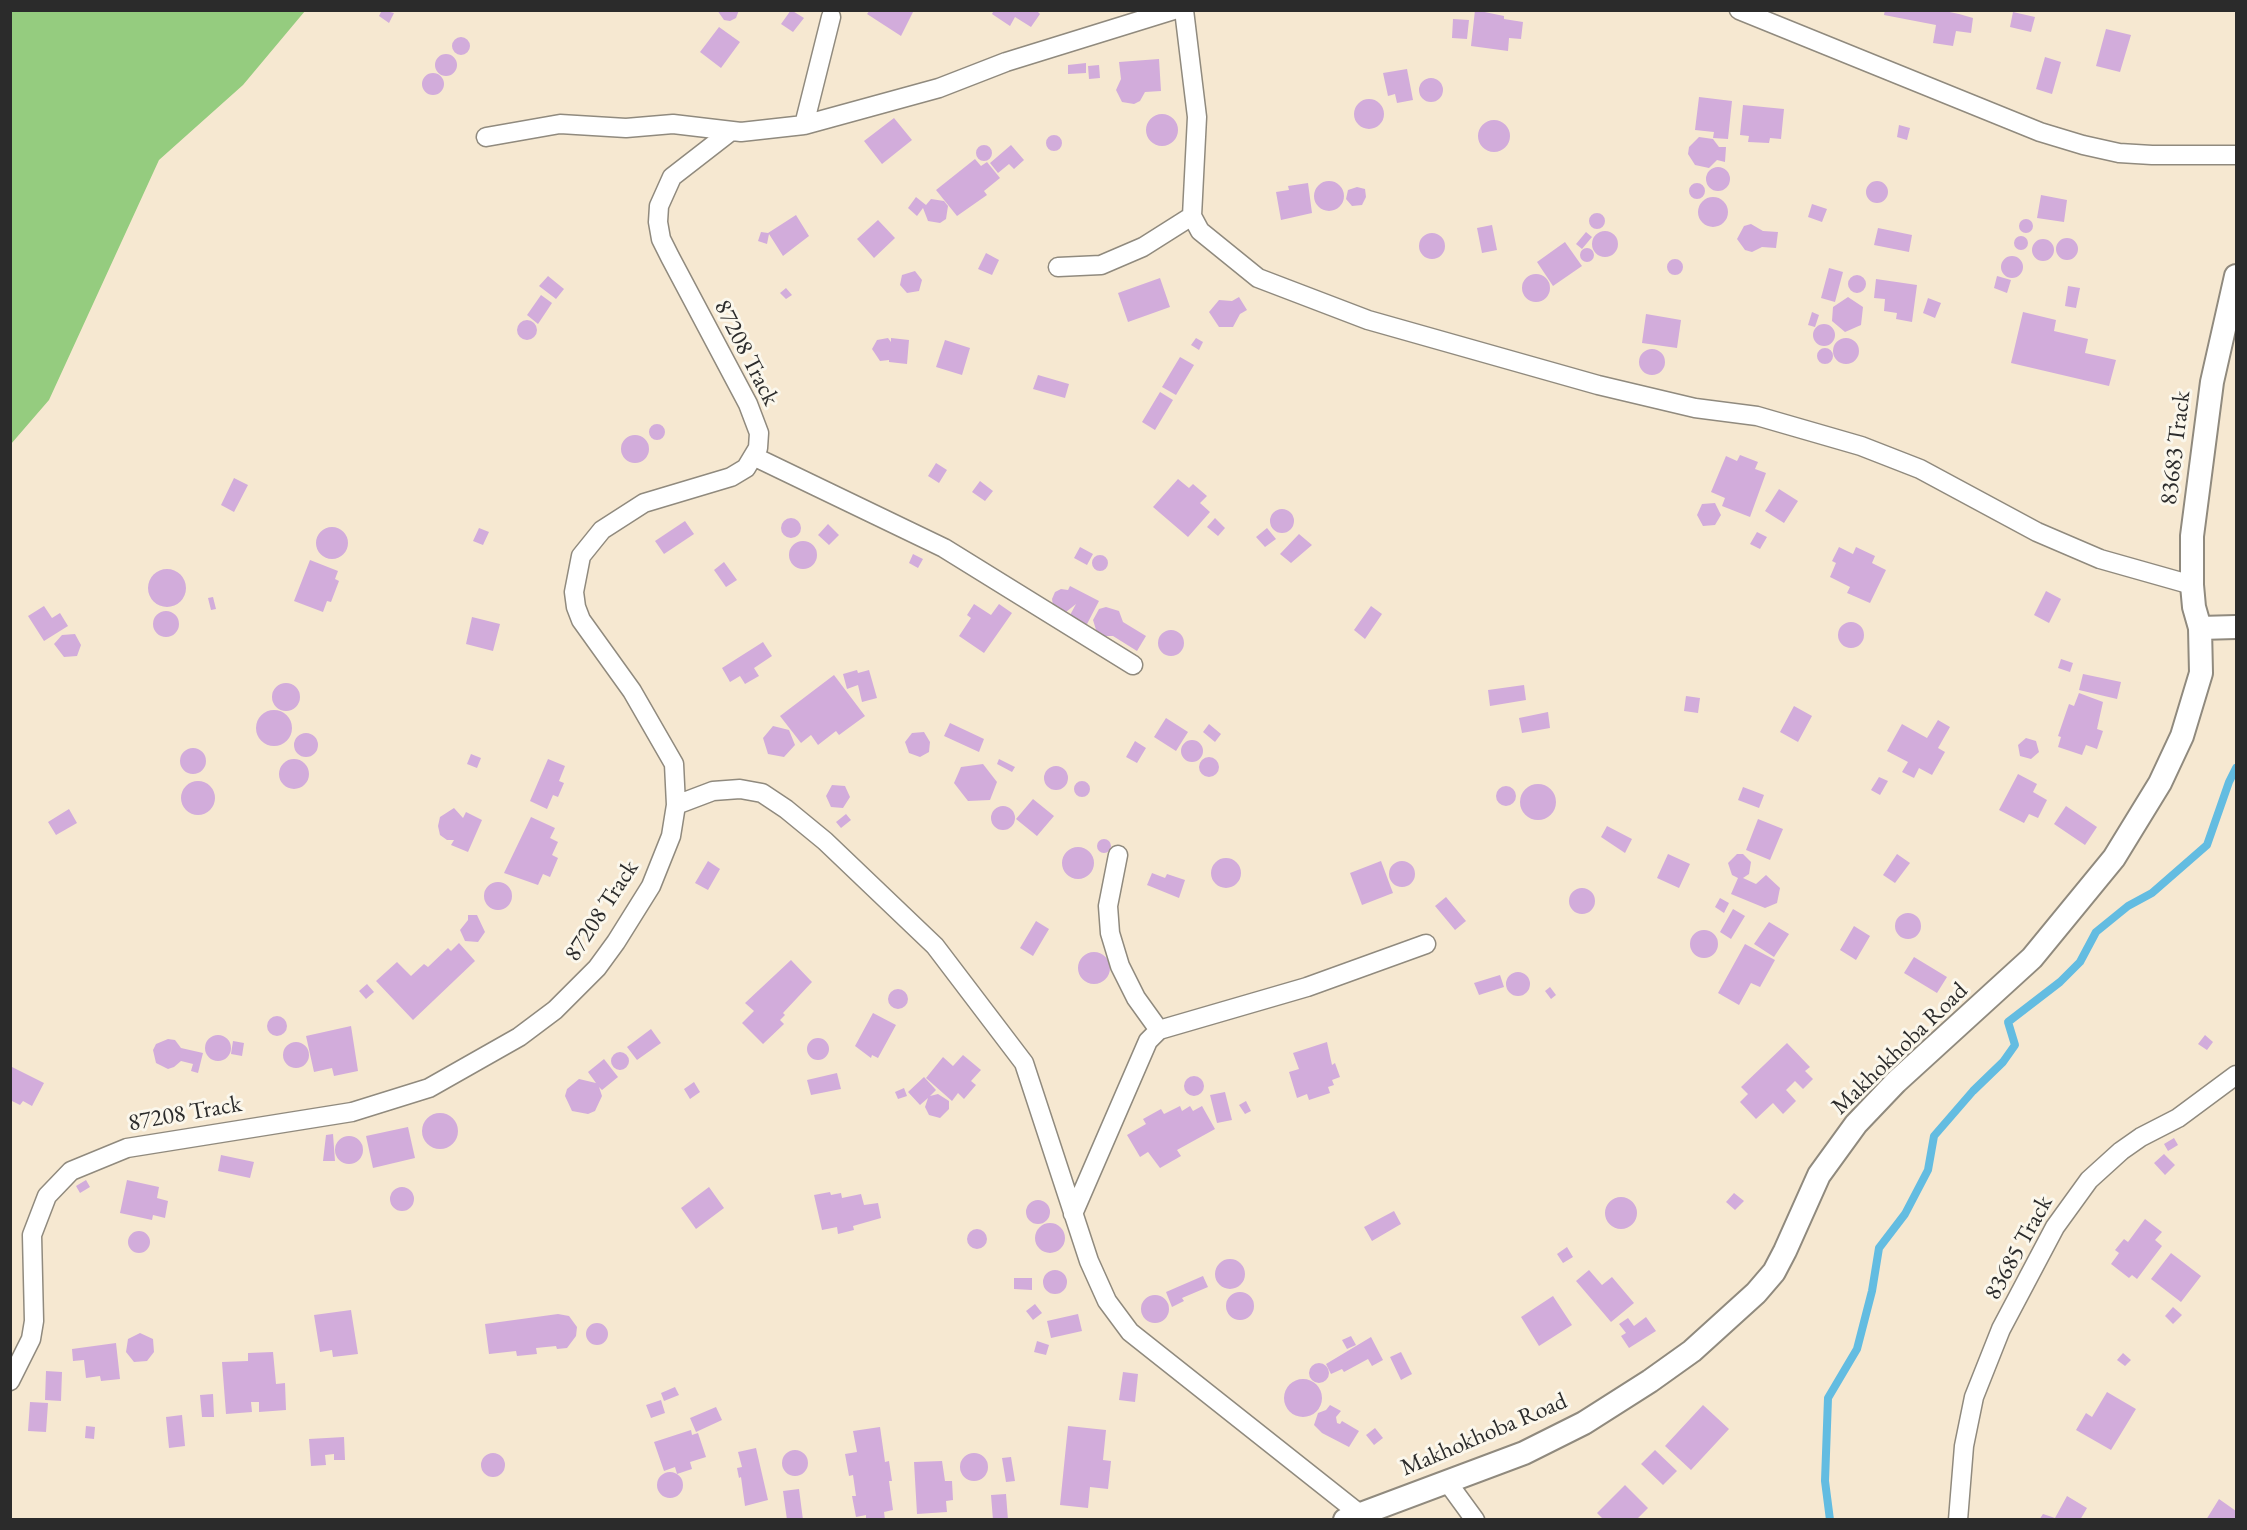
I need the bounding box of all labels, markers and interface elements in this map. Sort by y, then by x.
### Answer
street label: 87208 Track [707,295,785,411]
street label: 83683 Track [2155,389,2197,507]
street label: 87208 Track [559,855,645,967]
street label: Makhokhoba Road [1826,977,1974,1121]
street label: 87208 Track [126,1090,244,1138]
street label: 83685 Track [1979,1191,2059,1305]
street label: Makhokhoba Road [1397,1387,1571,1483]

